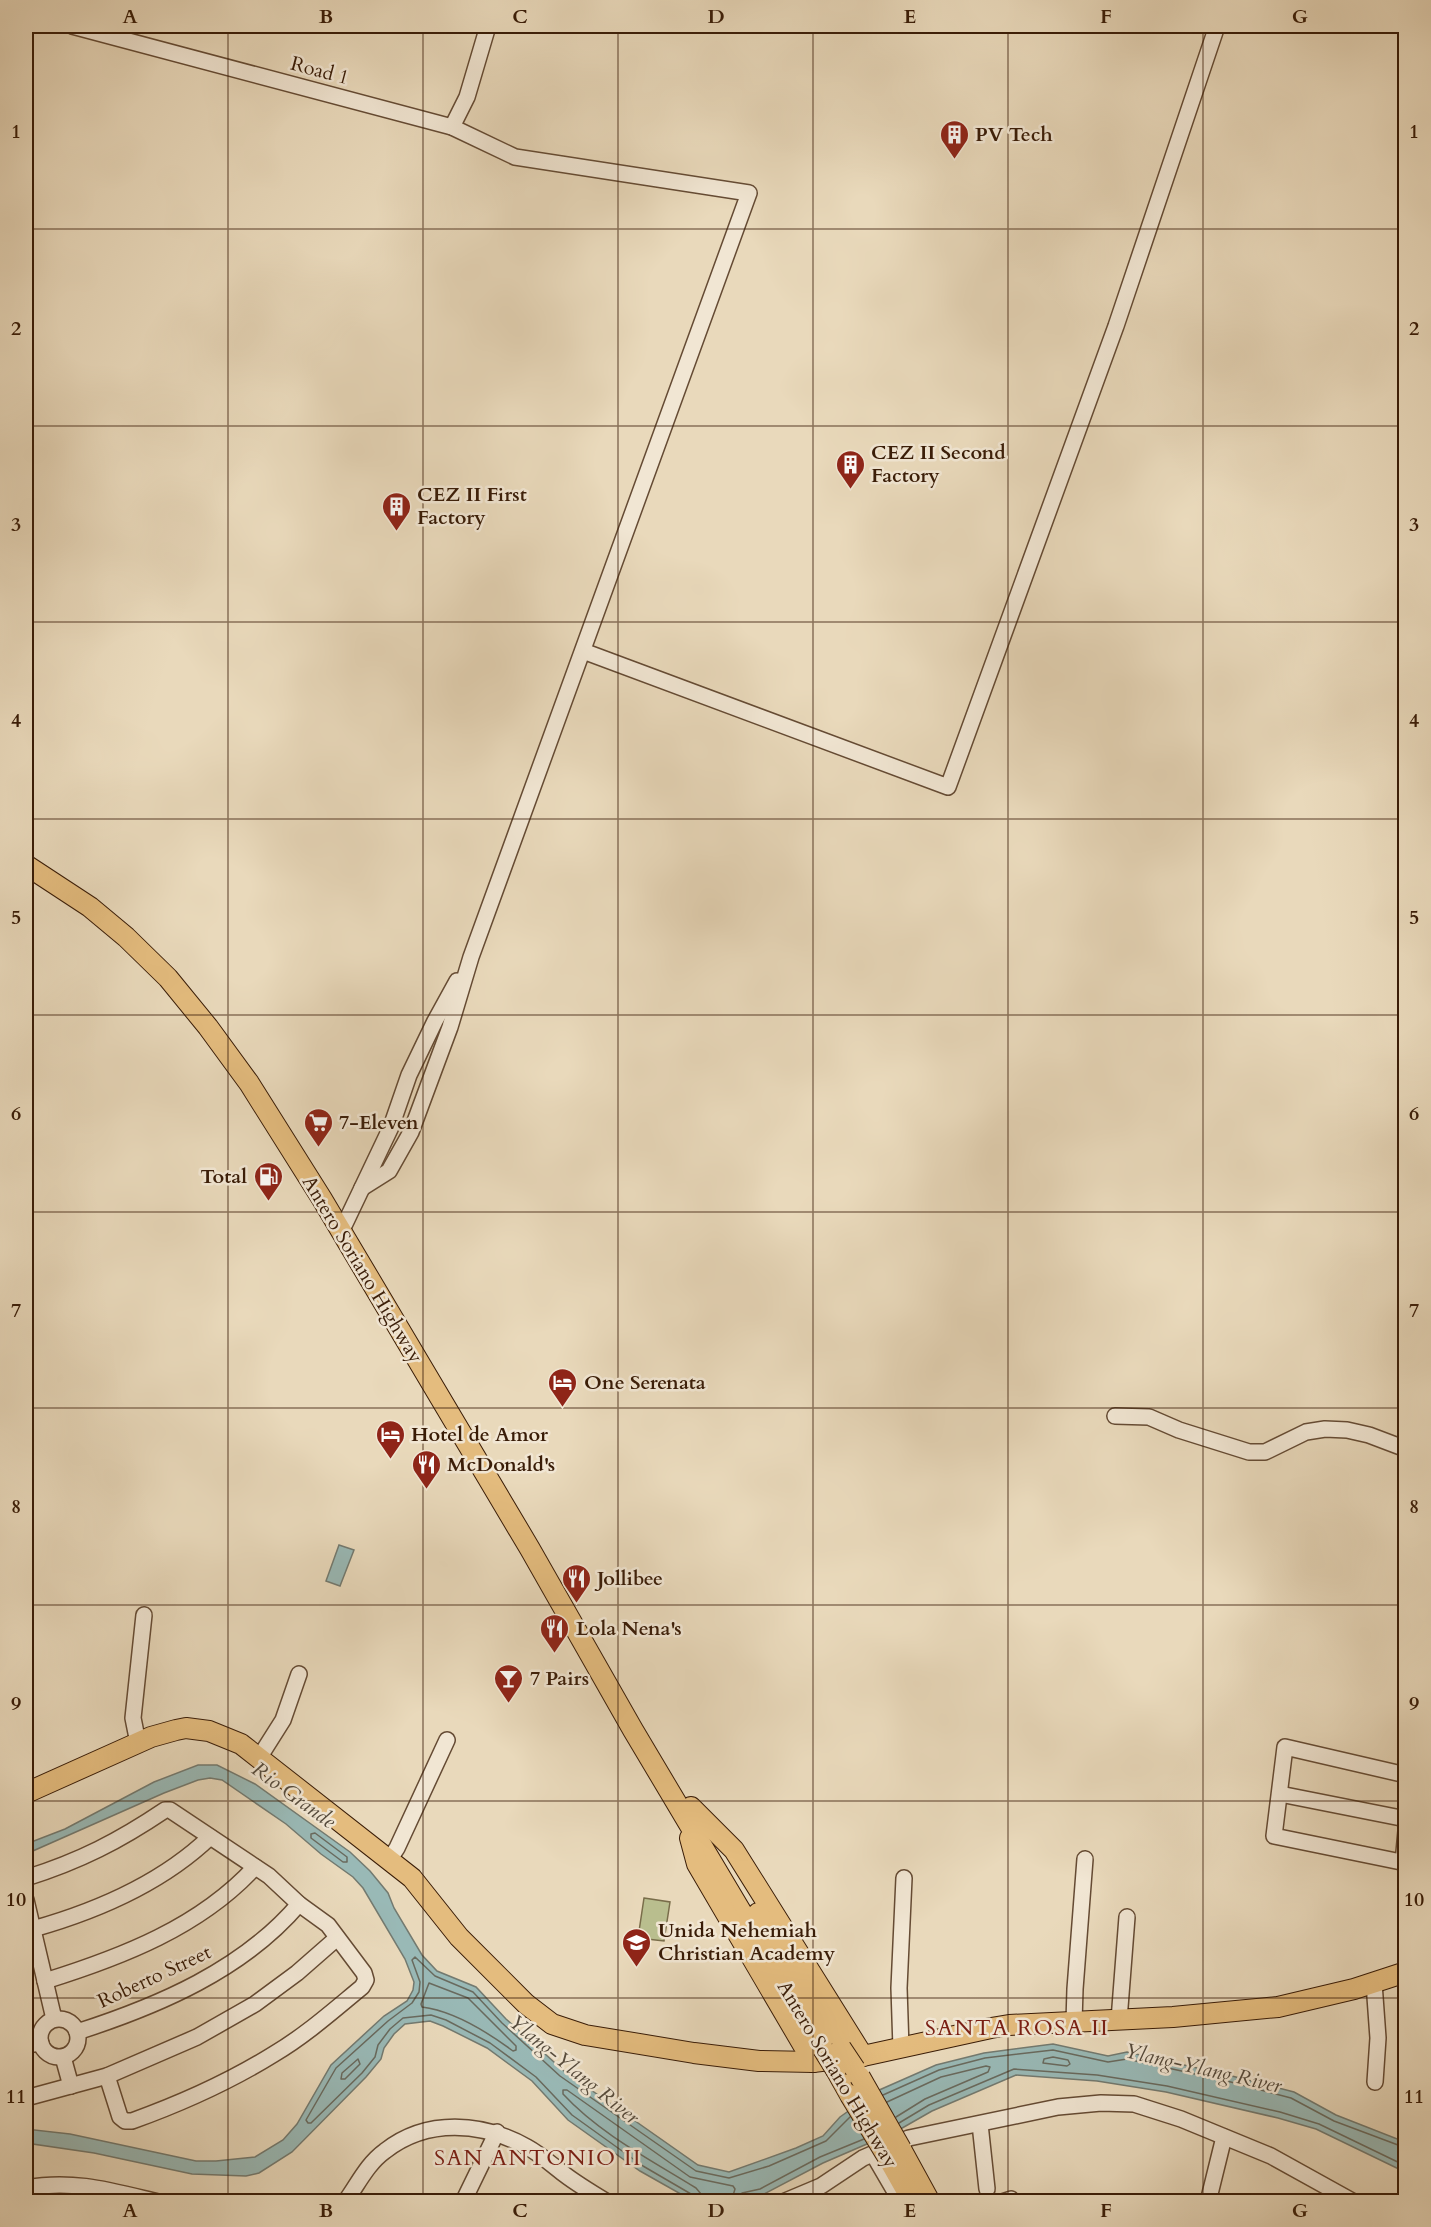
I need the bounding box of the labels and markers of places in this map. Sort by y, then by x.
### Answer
building icon: PV Tech [938,118,970,160]
place label: PV Tech [975,121,1053,148]
place label: CEZ II Second Factory [871,439,1006,489]
building icon: CEZ II Second Factory [834,448,866,490]
place label: CEZ II First Factory [417,481,527,531]
building icon: CEZ II First Factory [380,490,412,532]
supermarket icon: 7-Eleven [302,1106,334,1148]
place label: 7-Eleven [339,1109,419,1136]
fuel station icon: Total [252,1160,284,1202]
place label: Total [200,1163,247,1190]
hotel icon: One Serenata [547,1366,579,1408]
place label: One Serenata [584,1369,706,1396]
hotel icon: Hotel de Amor [374,1418,406,1460]
place label: Hotel de Amor [411,1421,549,1448]
restaurant icon: McDonald's [410,1448,442,1490]
place label: McDonald's [447,1451,555,1478]
restaurant icon: Jollibee [560,1562,592,1604]
place label: Jollibee [594,1565,663,1592]
restaurant icon: Lola Nena's [539,1612,571,1654]
place label: Lola Nena's [576,1615,682,1642]
bar icon: 7 Pairs [493,1662,525,1704]
place label: 7 Pairs [530,1665,589,1692]
place label: Unida Nehemiah Christian Academy [658,1917,836,1967]
school or university icon: Unida Nehemiah Christian Academy [621,1926,653,1968]

